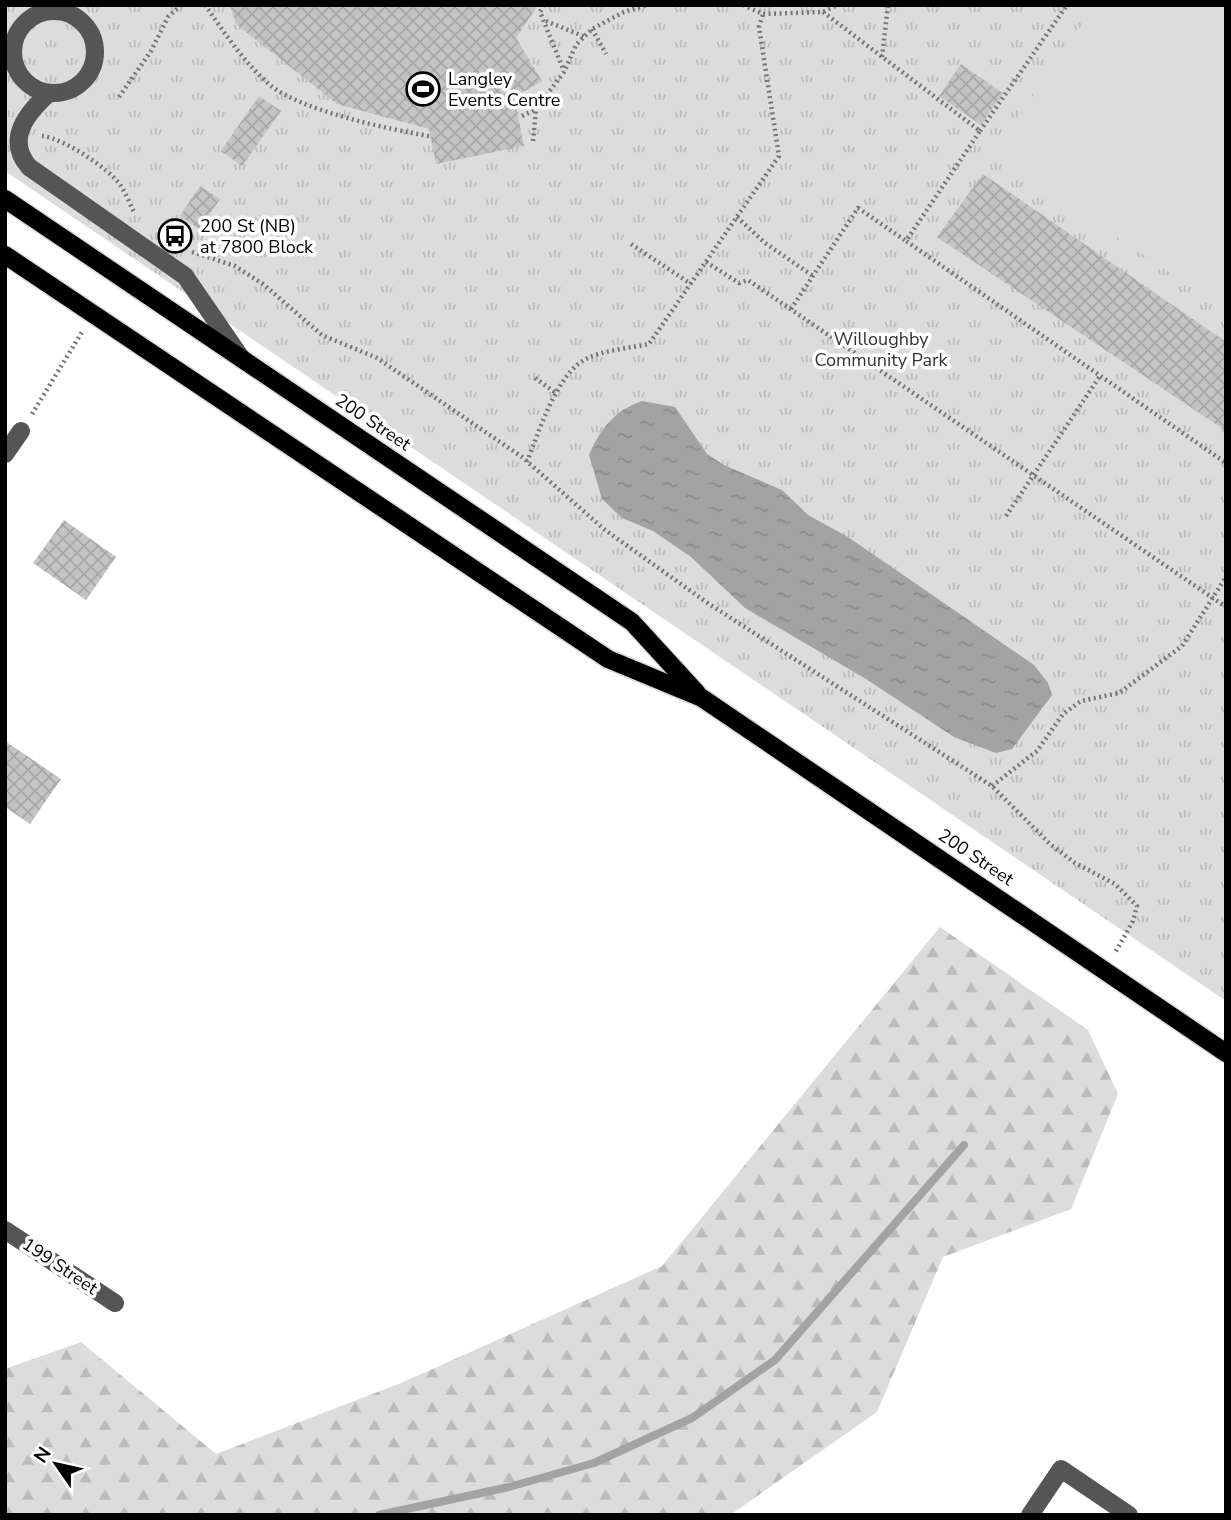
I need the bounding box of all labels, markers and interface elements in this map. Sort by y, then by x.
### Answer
place label: Langley Events Centre [448,67,560,112]
sports icon: Langley Events Centre [404,70,442,108]
place label: 200 St (NB) at 7800 Block [200,214,314,259]
bus stop icon: 200 St (NB) at 7800 Block [156,217,194,255]
park label: Willoughby Community Park [814,327,949,372]
street label: 200 Street [331,388,416,456]
street label: 200 Street [934,823,1019,891]
street label: 199 Street [18,1232,103,1300]
north arrow [21,1429,91,1499]
text: N [28,1442,57,1468]

